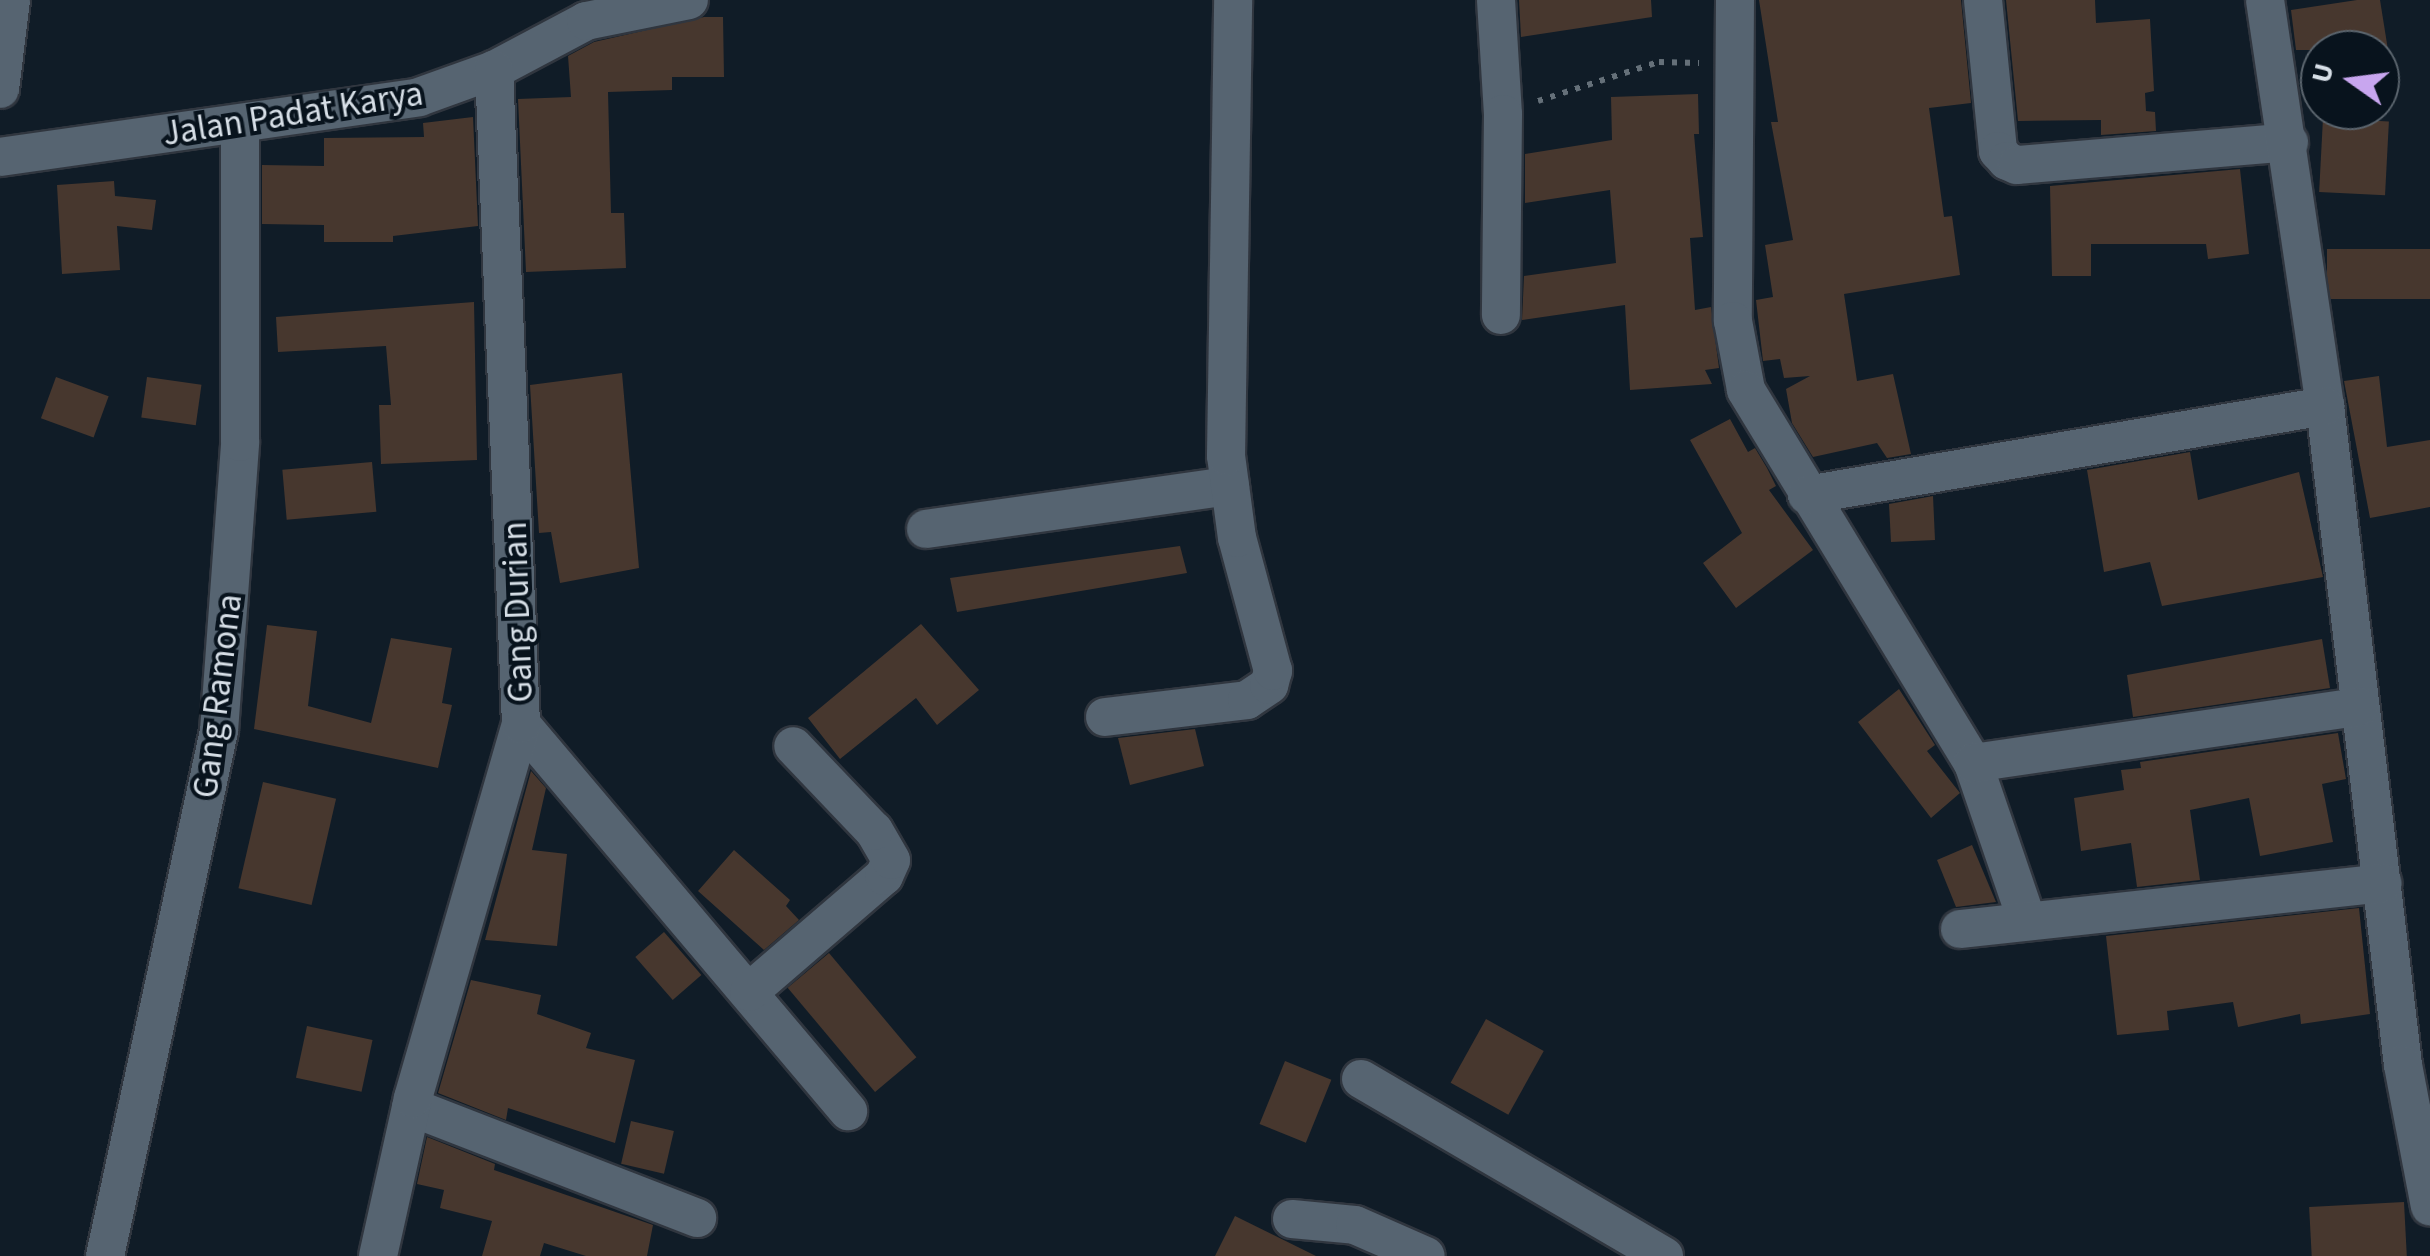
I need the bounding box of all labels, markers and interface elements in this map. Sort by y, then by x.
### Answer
north arrow [2300,30,2400,130]
text: U [2301,59,2344,87]
street label: Jalan Padat Karya [160,73,426,155]
street label: Gang Durian [494,521,542,703]
street label: Gang Ramona [185,592,251,800]

